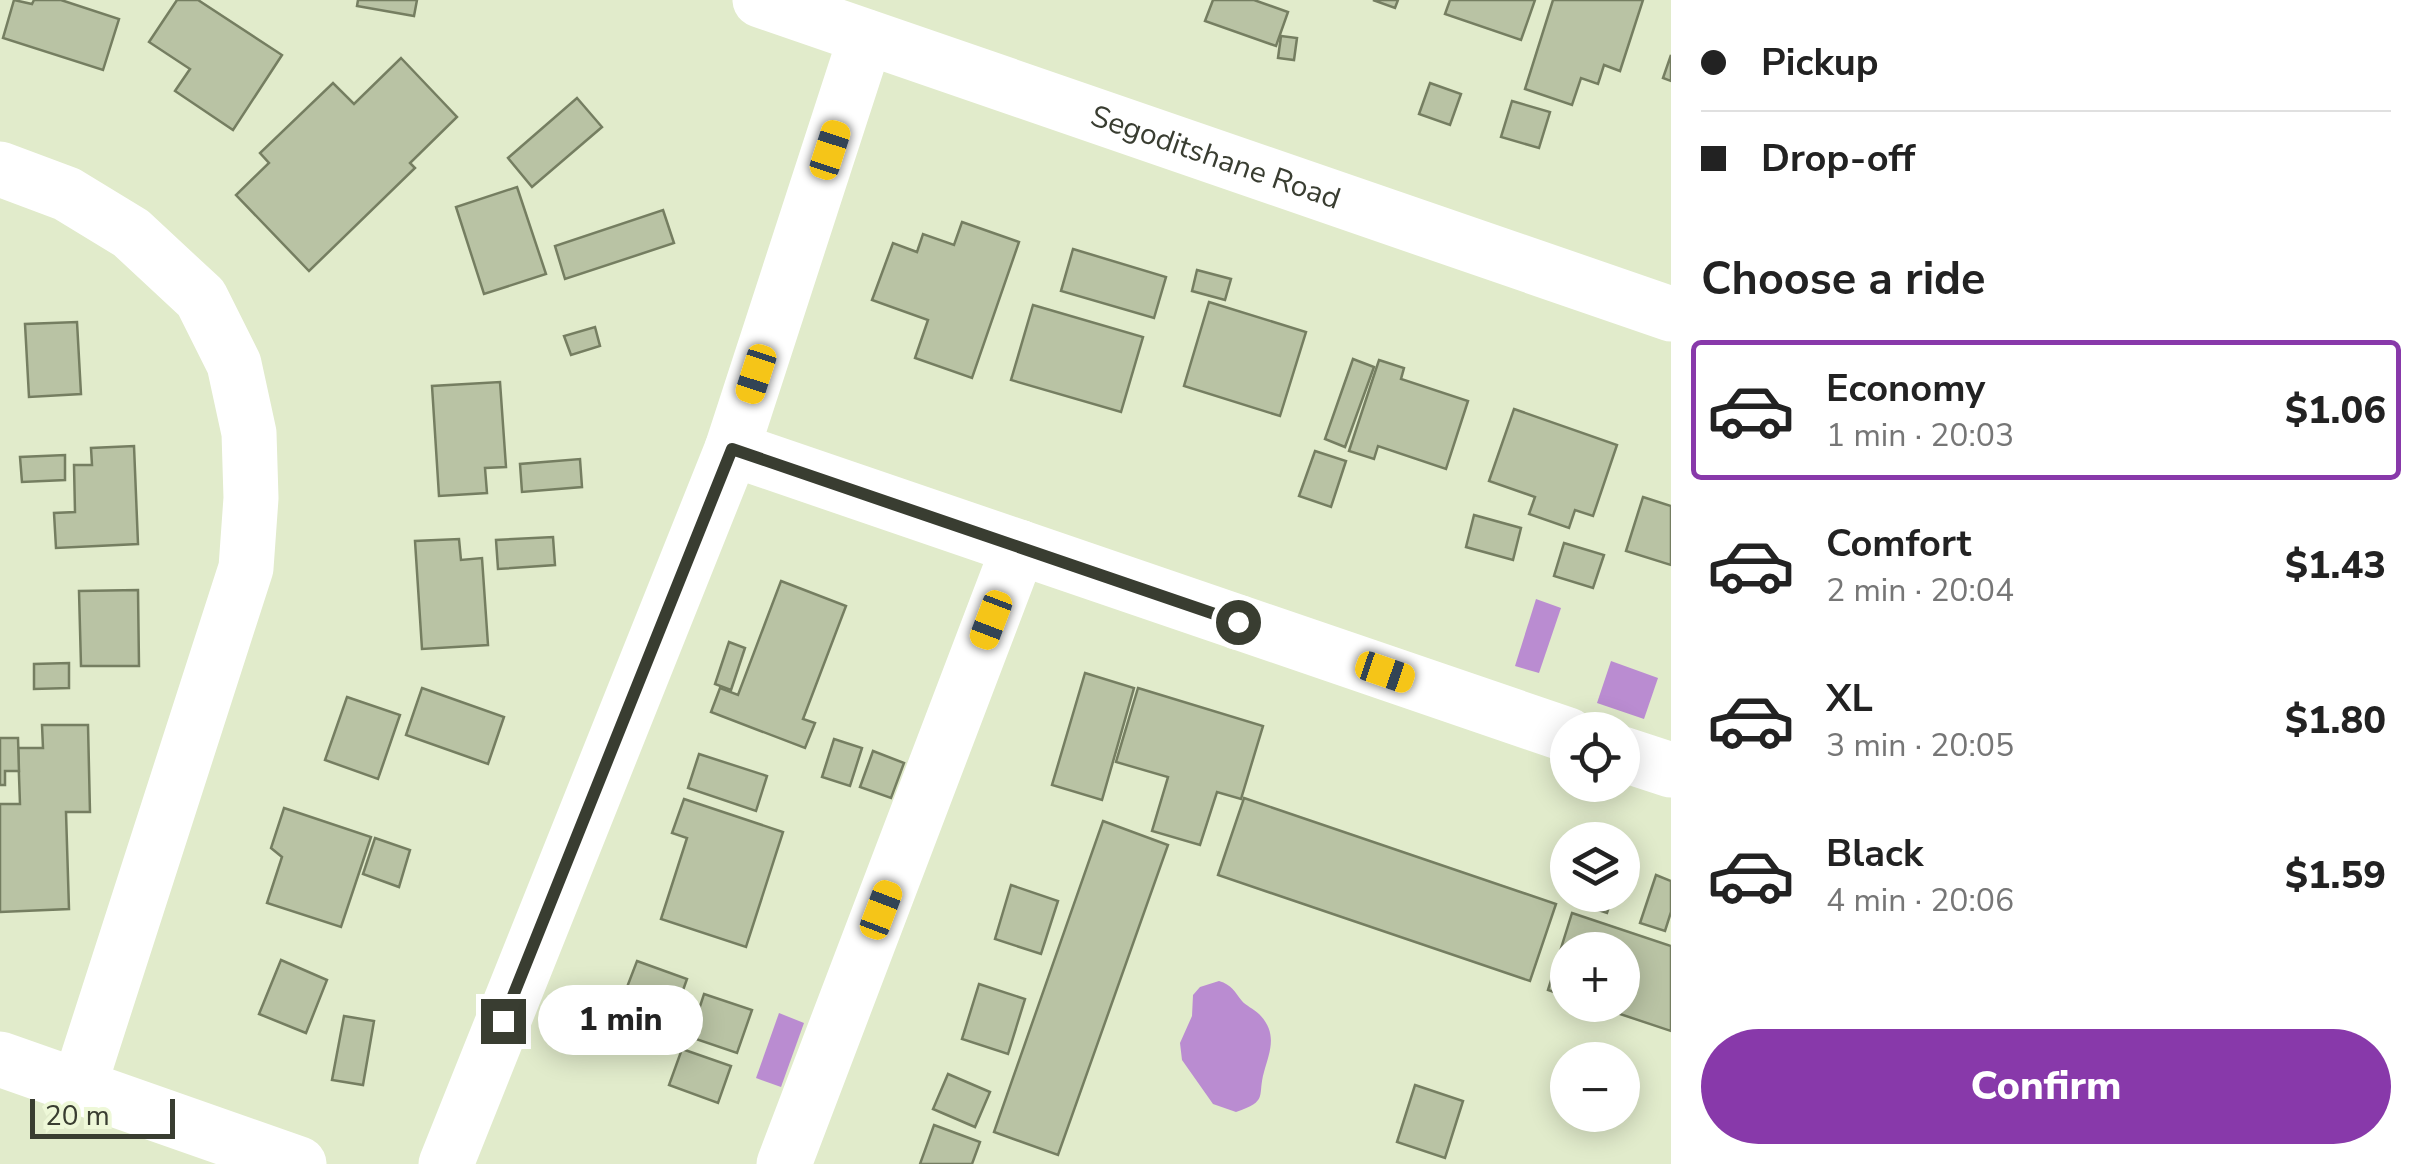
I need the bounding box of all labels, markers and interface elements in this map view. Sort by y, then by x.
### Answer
text: Pickup [1761,37,1879,88]
street label: Segoditshane Road [1085,95,1346,219]
car [806,117,854,183]
text: Drop-off [1761,133,1915,184]
text: Choose a ride [1701,249,1986,310]
car [732,341,780,407]
text: Economy [1826,363,1985,414]
icon: car [1706,365,1796,455]
text: $1.06 [2285,385,2386,436]
text: 1 min · 20:03 [1826,414,2014,457]
text: Comfort [1826,518,1971,569]
icon: car [1706,520,1796,610]
text: $1.43 [2285,540,2386,591]
text: 2 min · 20:04 [1826,569,2014,612]
car [966,587,1016,653]
route start [1216,600,1261,645]
car [1352,648,1418,696]
text: XL [1826,673,1873,724]
icon: car [1706,675,1796,765]
text: $1.80 [2285,695,2386,746]
map controls [1550,712,1640,1132]
button: locate [1550,712,1640,802]
text: 3 min · 20:05 [1826,724,2014,767]
button: layers [1550,822,1640,912]
text: Black [1826,828,1923,879]
icon: car [1706,830,1796,920]
text: $1.59 [2285,850,2386,901]
car [856,877,906,943]
text: 4 min · 20:06 [1826,879,2014,922]
button: + [1550,932,1640,1022]
callout: 1 min [538,986,703,1056]
text: 1 min [578,998,663,1041]
route end [481,999,526,1044]
button: Confirm [1701,1029,2391,1144]
button: − [1550,1042,1640,1132]
scale bar [30,1094,175,1138]
text: 20 m [45,1097,110,1135]

